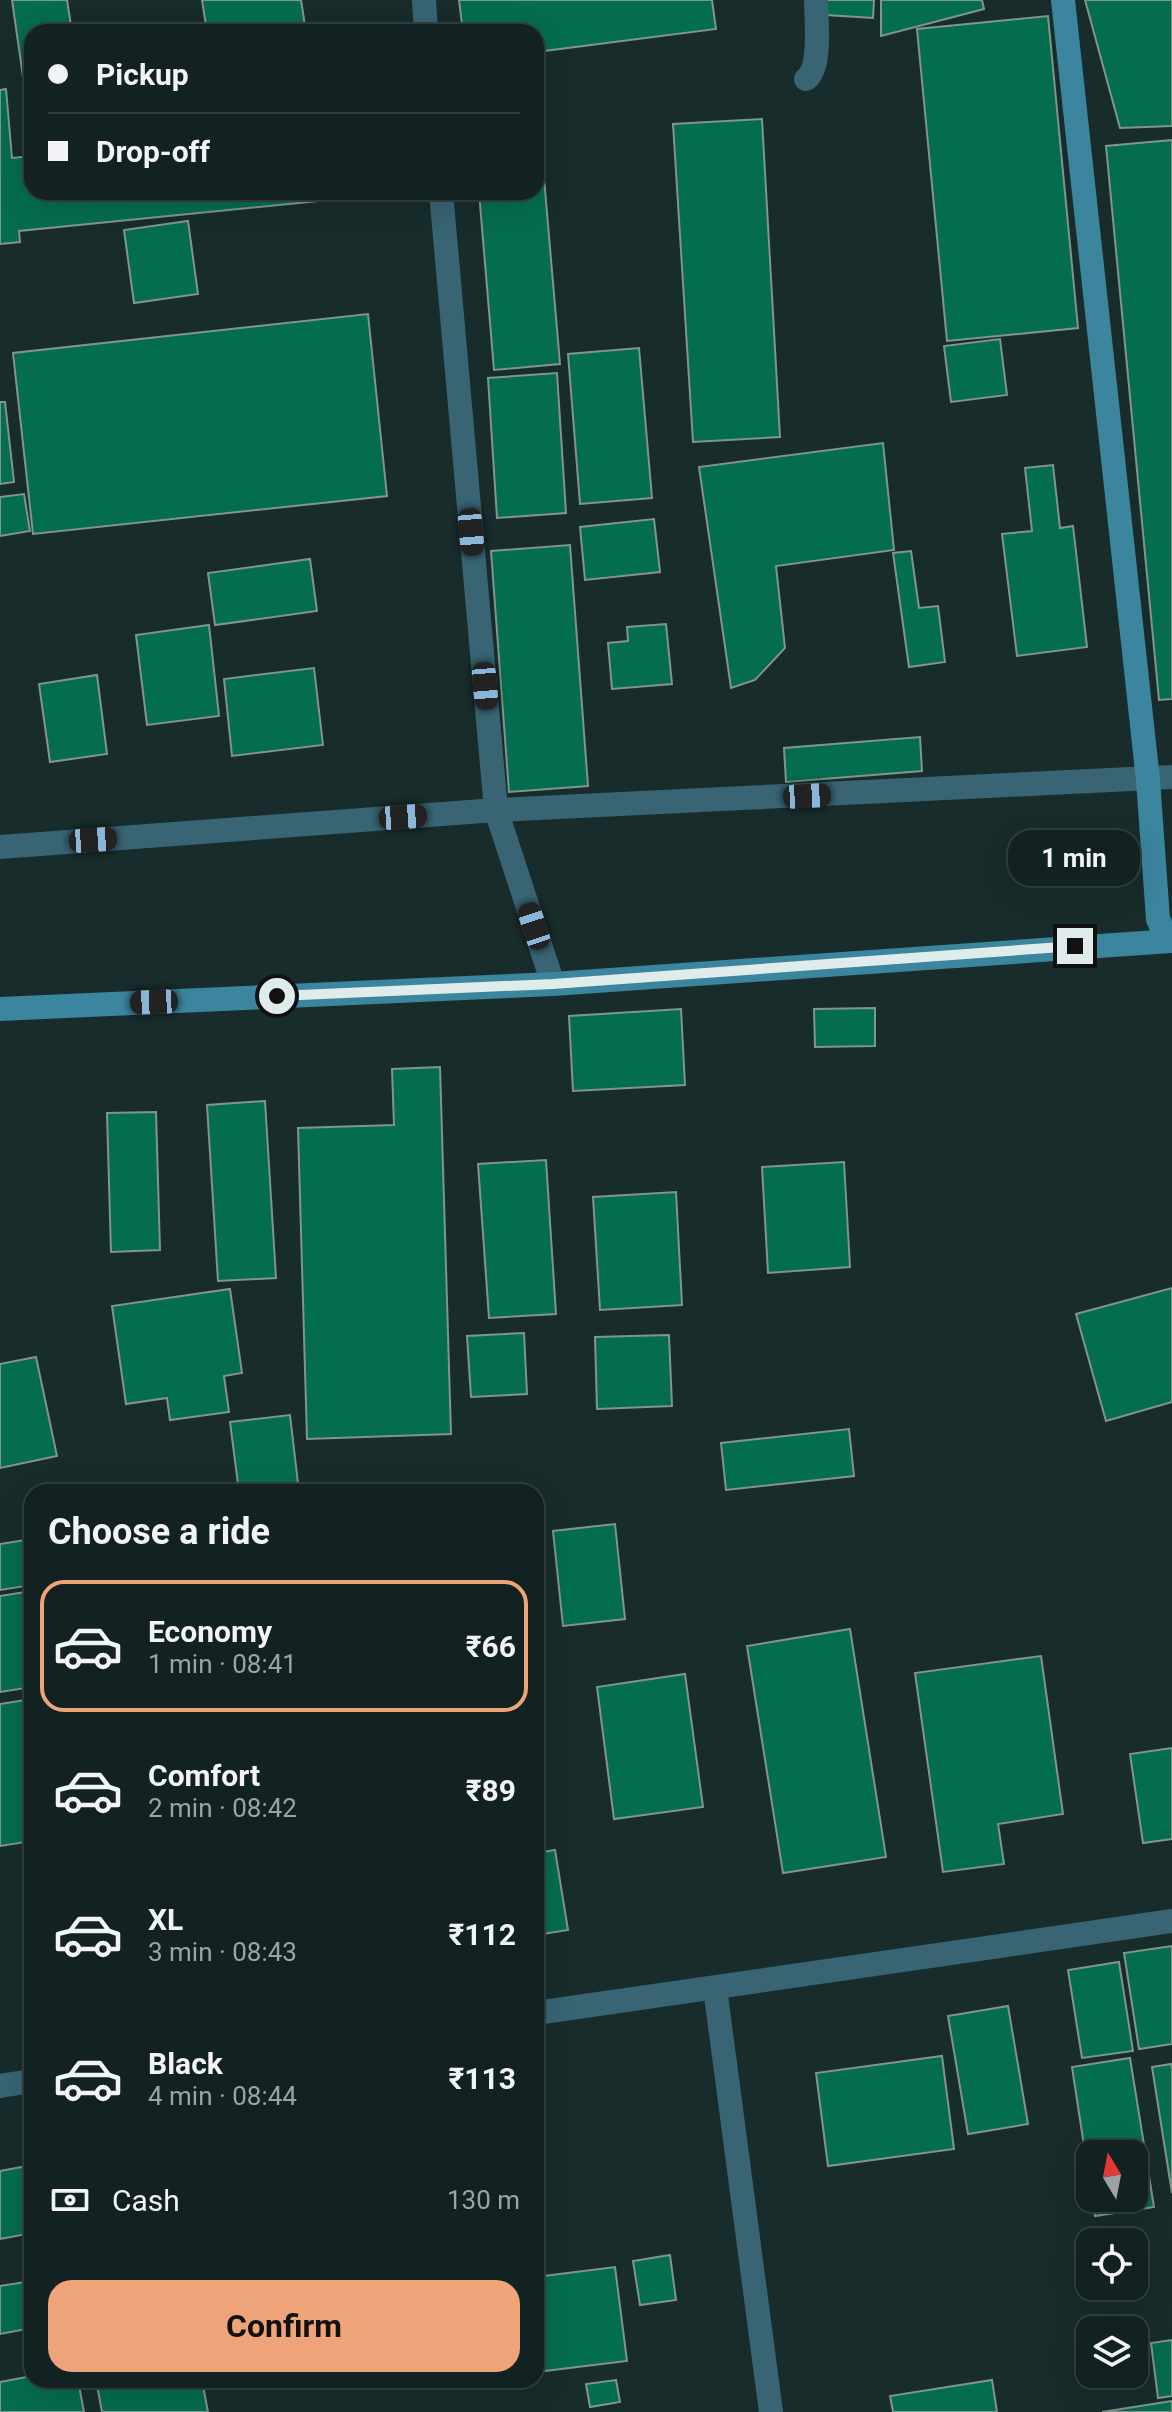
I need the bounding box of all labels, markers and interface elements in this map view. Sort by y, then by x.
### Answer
text: Pickup [96,57,189,92]
text: Drop-off [96,134,210,169]
car [457,507,485,557]
car [471,661,499,711]
car [782,783,832,809]
car [378,803,428,831]
car [68,826,118,854]
callout: 1 min [1009,830,1141,886]
text: 1 min [1041,843,1107,873]
car [515,899,553,953]
route end [1057,928,1093,964]
route start [259,978,295,1014]
car [130,989,178,1015]
text: Choose a ride [48,1511,270,1553]
icon: car [52,1610,124,1682]
text: Economy [148,1614,272,1649]
text: ₹66 [466,1629,516,1664]
text: 1 min · 08:41 [148,1649,297,1679]
icon: car [52,1754,124,1826]
text: Comfort [148,1758,260,1793]
text: ₹89 [466,1773,516,1808]
text: 2 min · 08:42 [148,1793,297,1823]
icon: car [52,1898,124,1970]
text: XL [148,1902,183,1937]
text: ₹112 [449,1917,516,1952]
text: 3 min · 08:43 [148,1937,297,1967]
icon: car [52,2042,124,2114]
text: Black [148,2046,223,2081]
text: ₹113 [449,2061,516,2096]
text: 4 min · 08:44 [148,2081,297,2111]
north arrow [1076,2140,1148,2212]
map controls [1076,2140,1148,2388]
icon: cash [48,2178,92,2222]
text: Cash [112,2183,180,2218]
text: 130 m [447,2185,520,2215]
button: locate [1076,2228,1148,2300]
button: Confirm [48,2280,520,2372]
button: layers [1076,2316,1148,2388]

